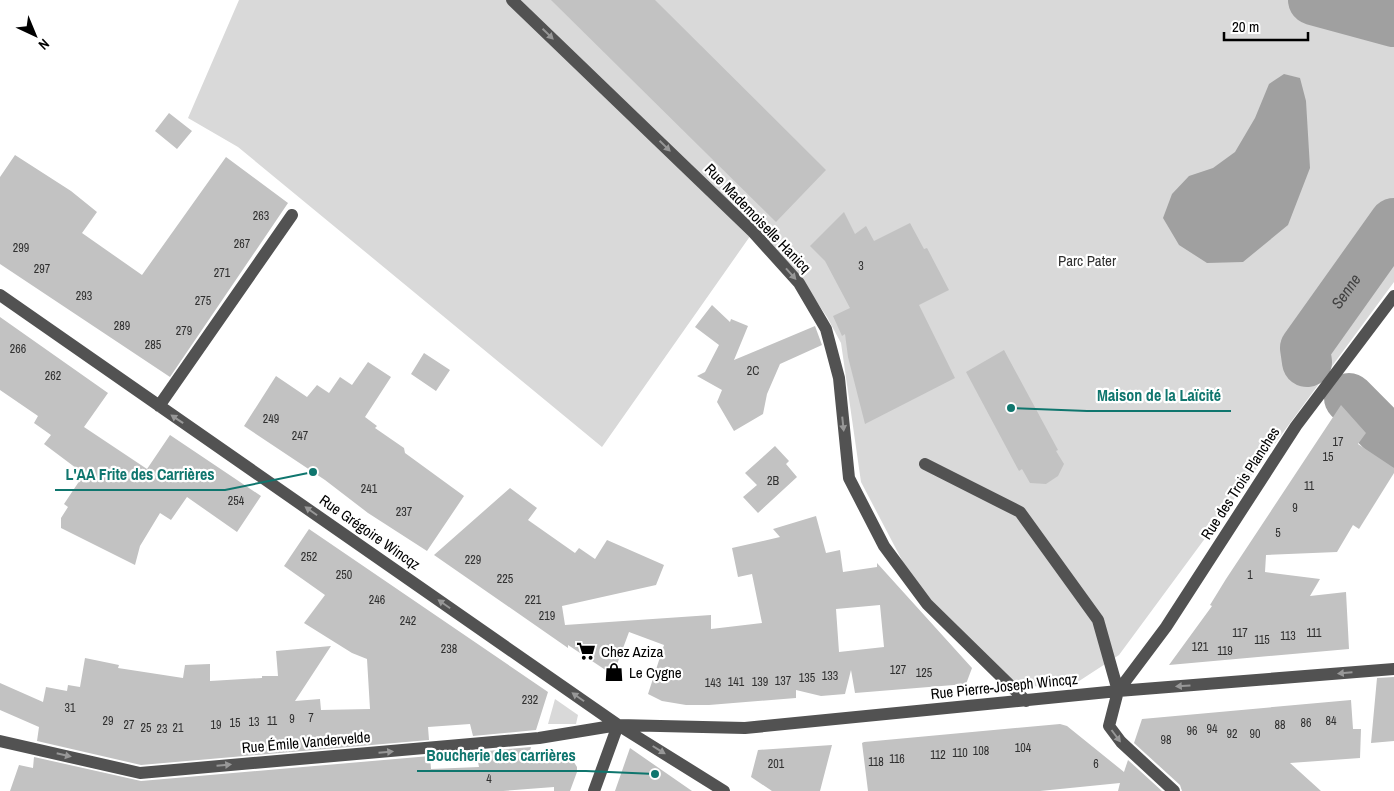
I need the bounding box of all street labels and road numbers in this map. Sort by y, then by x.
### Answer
street label: Rue Mademoiselle Hanicq [700,159,816,277]
street label: Rue des Trois Planches [1196,423,1284,543]
street label: Rue Grégoire Wincqz [315,489,425,575]
street label: Rue Pierre-Joseph Wincqz [929,668,1079,704]
street label: Rue Émile Vandervelde [241,726,371,758]

